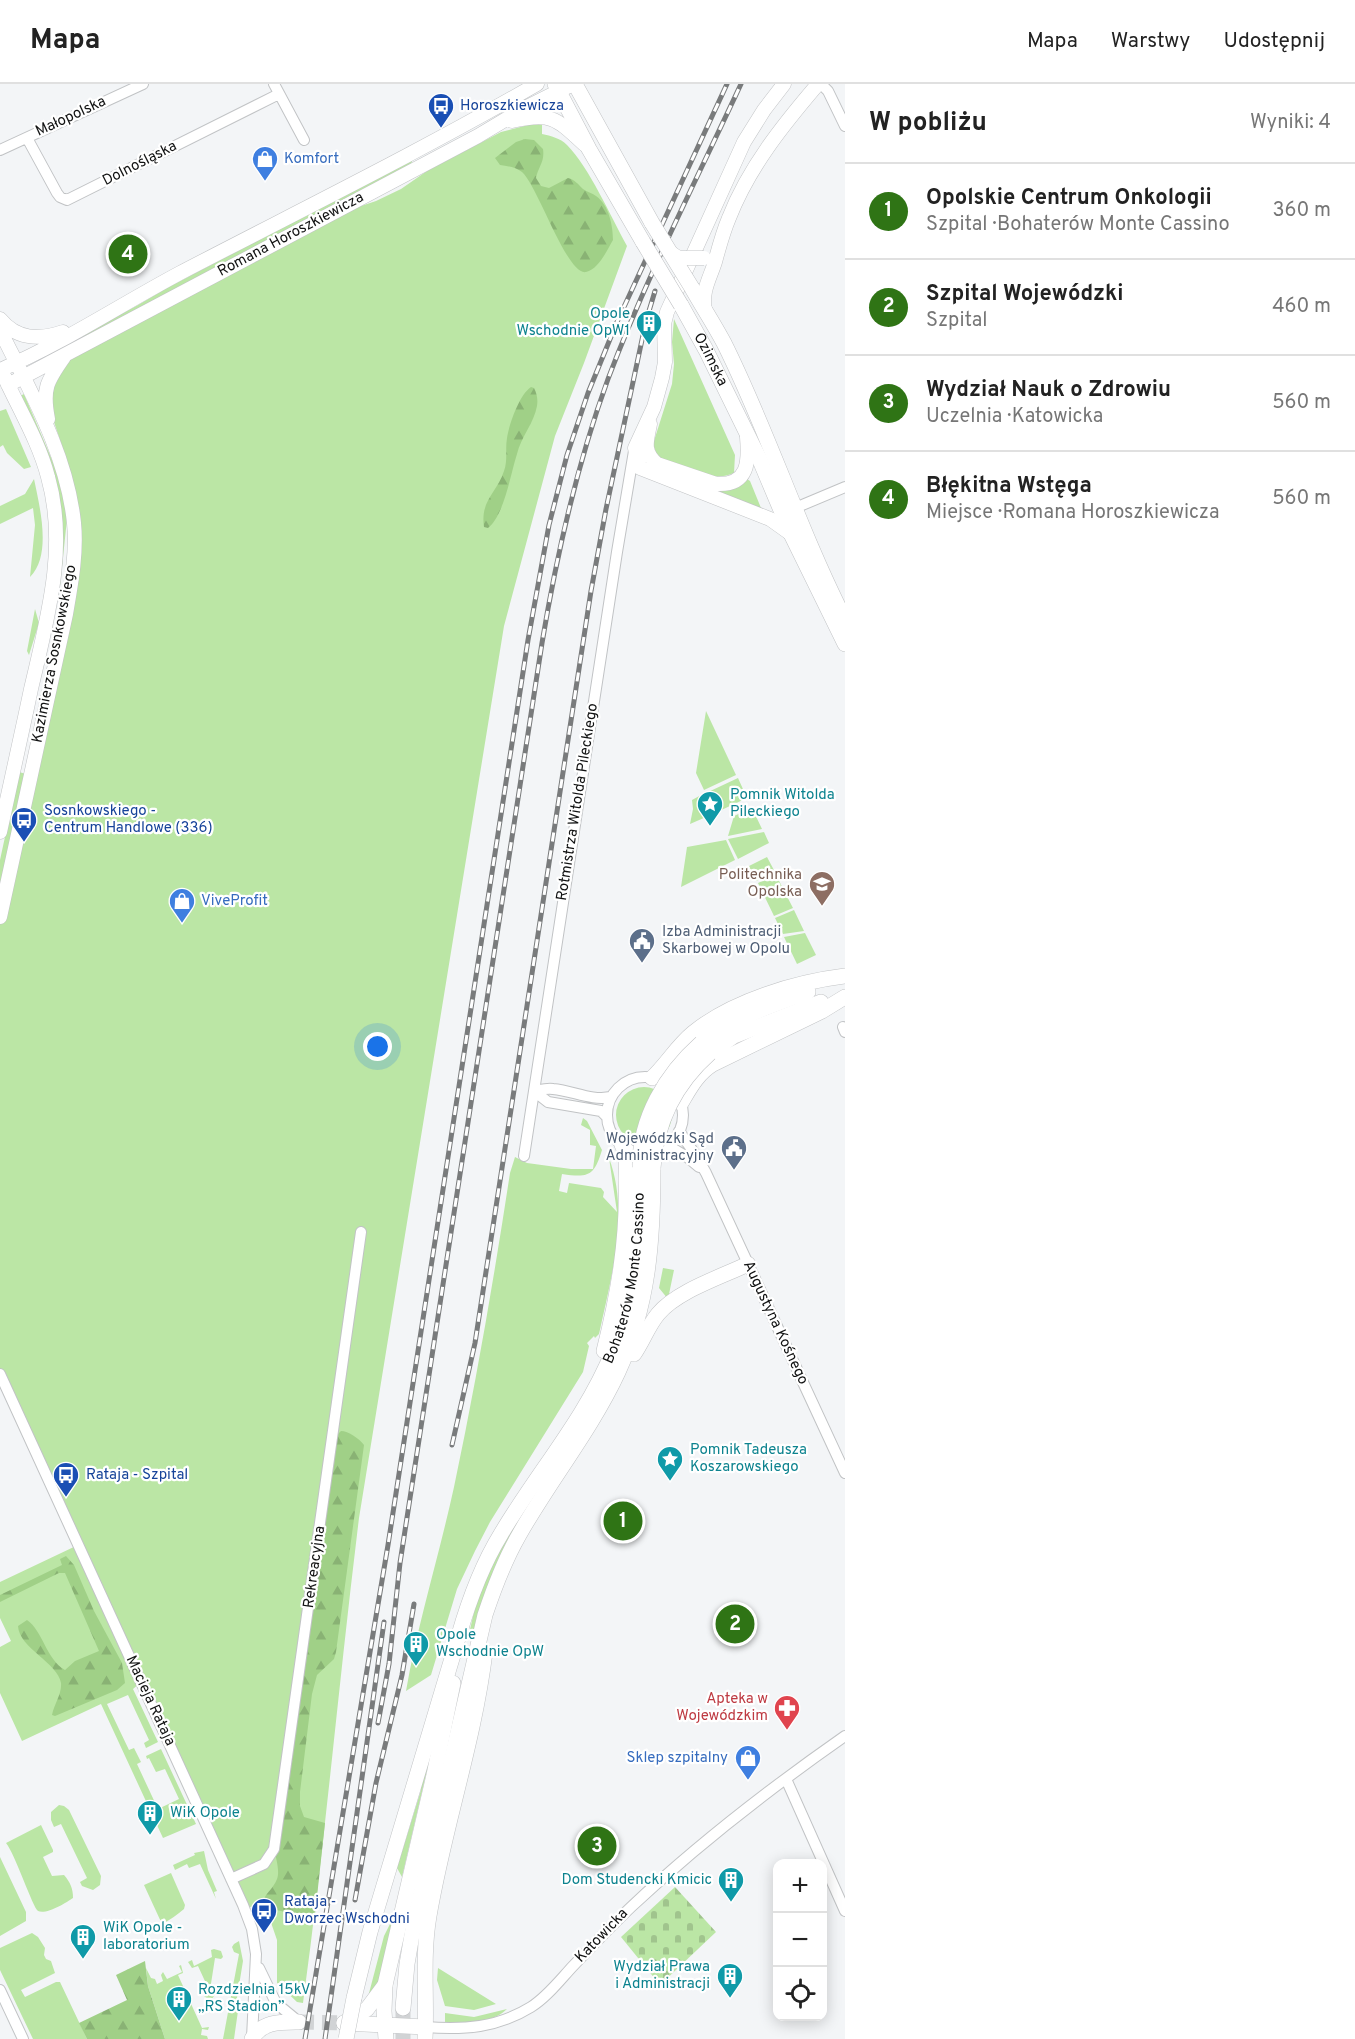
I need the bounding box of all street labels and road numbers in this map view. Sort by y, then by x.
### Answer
street label: Małopolska [33,92,109,142]
street label: Dolnośląska [100,137,180,191]
street label: Romana Horoszkiewicza [215,188,367,282]
street label: Ozimska [689,330,732,389]
street label: Kazimierza Sosnkowskiego [28,563,82,745]
street label: Rotmistrza Witolda Pileckiego [553,702,603,902]
street label: Bohaterów Monte Cassino [599,1192,649,1367]
street label: Augustyna Kośnego [738,1258,812,1388]
street label: Rekreacyjna [300,1525,330,1609]
street label: Macieja Rataja [121,1653,179,1749]
street label: Katowicka [571,1905,633,1967]

